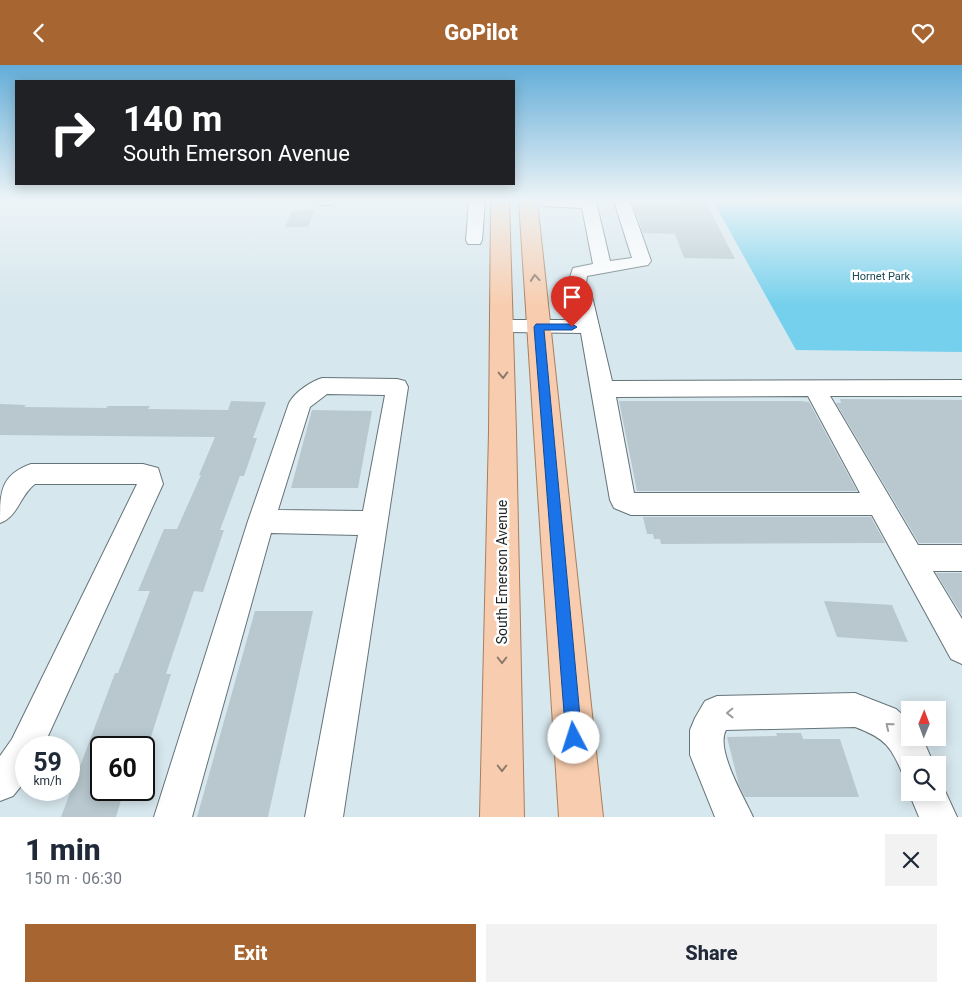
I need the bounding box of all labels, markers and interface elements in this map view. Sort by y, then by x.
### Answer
icon: back [25,19,53,47]
icon: heart [909,19,937,47]
text: GoPilot [444,20,518,45]
text: 140 m [123,99,222,140]
icon: right [40,100,105,165]
text: South Emerson Avenue [123,141,350,166]
park label: Hornet Park [852,270,911,283]
one-way arrow [530,274,541,282]
pin [551,276,593,327]
icon: arrive [558,283,586,311]
one-way arrow [497,371,508,379]
street label: South Emerson Avenue [494,500,510,644]
one-way arrow [496,656,507,664]
north arrow [901,701,946,746]
map controls [901,701,946,801]
one-way arrow [726,708,734,718]
position arrow [547,711,599,763]
one-way arrow [886,723,895,731]
speed limit sign: 60 [90,736,155,801]
text: 59 [33,748,62,777]
button: search [901,756,946,801]
one-way arrow [497,764,507,772]
text: km/h [33,774,62,788]
text: 1 min [25,832,101,867]
button: close [885,834,937,886]
text: 150 m · 06:30 [25,869,122,888]
button: Exit [25,924,476,982]
button: Share [486,924,937,982]

